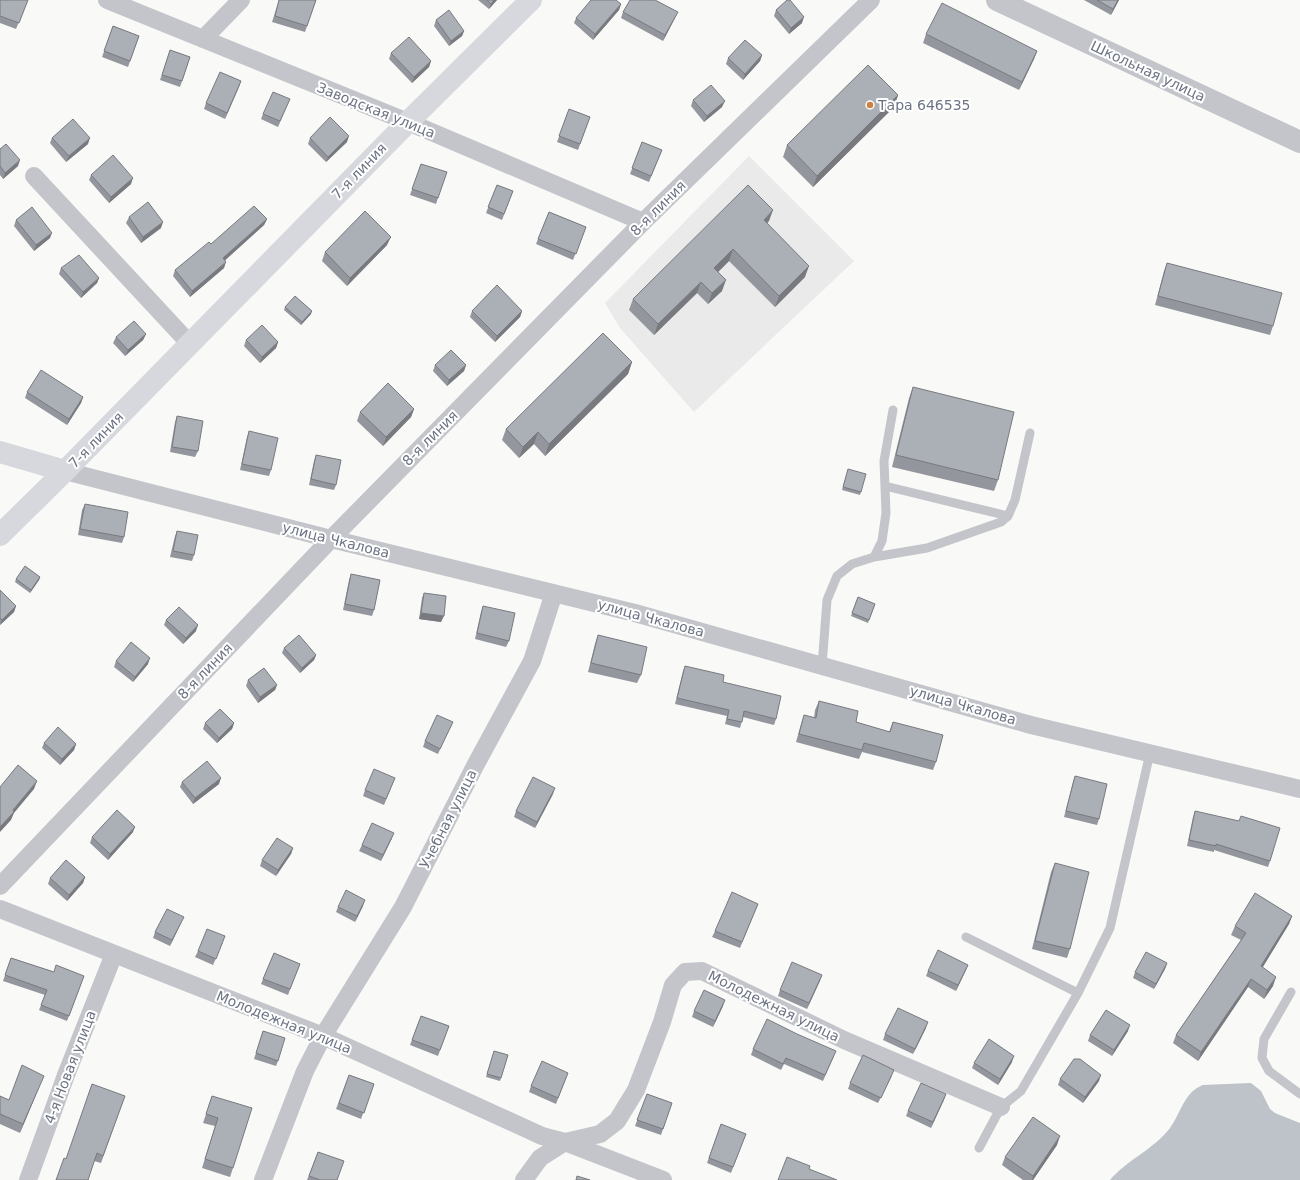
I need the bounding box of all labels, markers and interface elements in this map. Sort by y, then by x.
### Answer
street label: Школьная улица [1088,37,1208,105]
street label: Заводская улица [315,79,437,141]
place label: Тара 646535 [877,97,971,113]
marker: Тара 646535 [865,100,875,110]
street label: 7-я линия [328,140,390,202]
street label: 8-я линия [627,177,689,239]
street label: 8-я линия [399,407,461,469]
street label: 7-я линия [65,409,127,471]
street label: улица Чкалова [281,519,391,561]
street label: улица Чкалова [596,596,706,640]
street label: 8-я линия [174,640,236,702]
street label: улица Чкалова [908,682,1018,728]
street label: Учебная улица [416,767,480,871]
street label: Молодежная улица [706,967,842,1045]
street label: Молодежная улица [214,988,354,1056]
street label: 4-я Новая улица [41,1008,99,1126]

